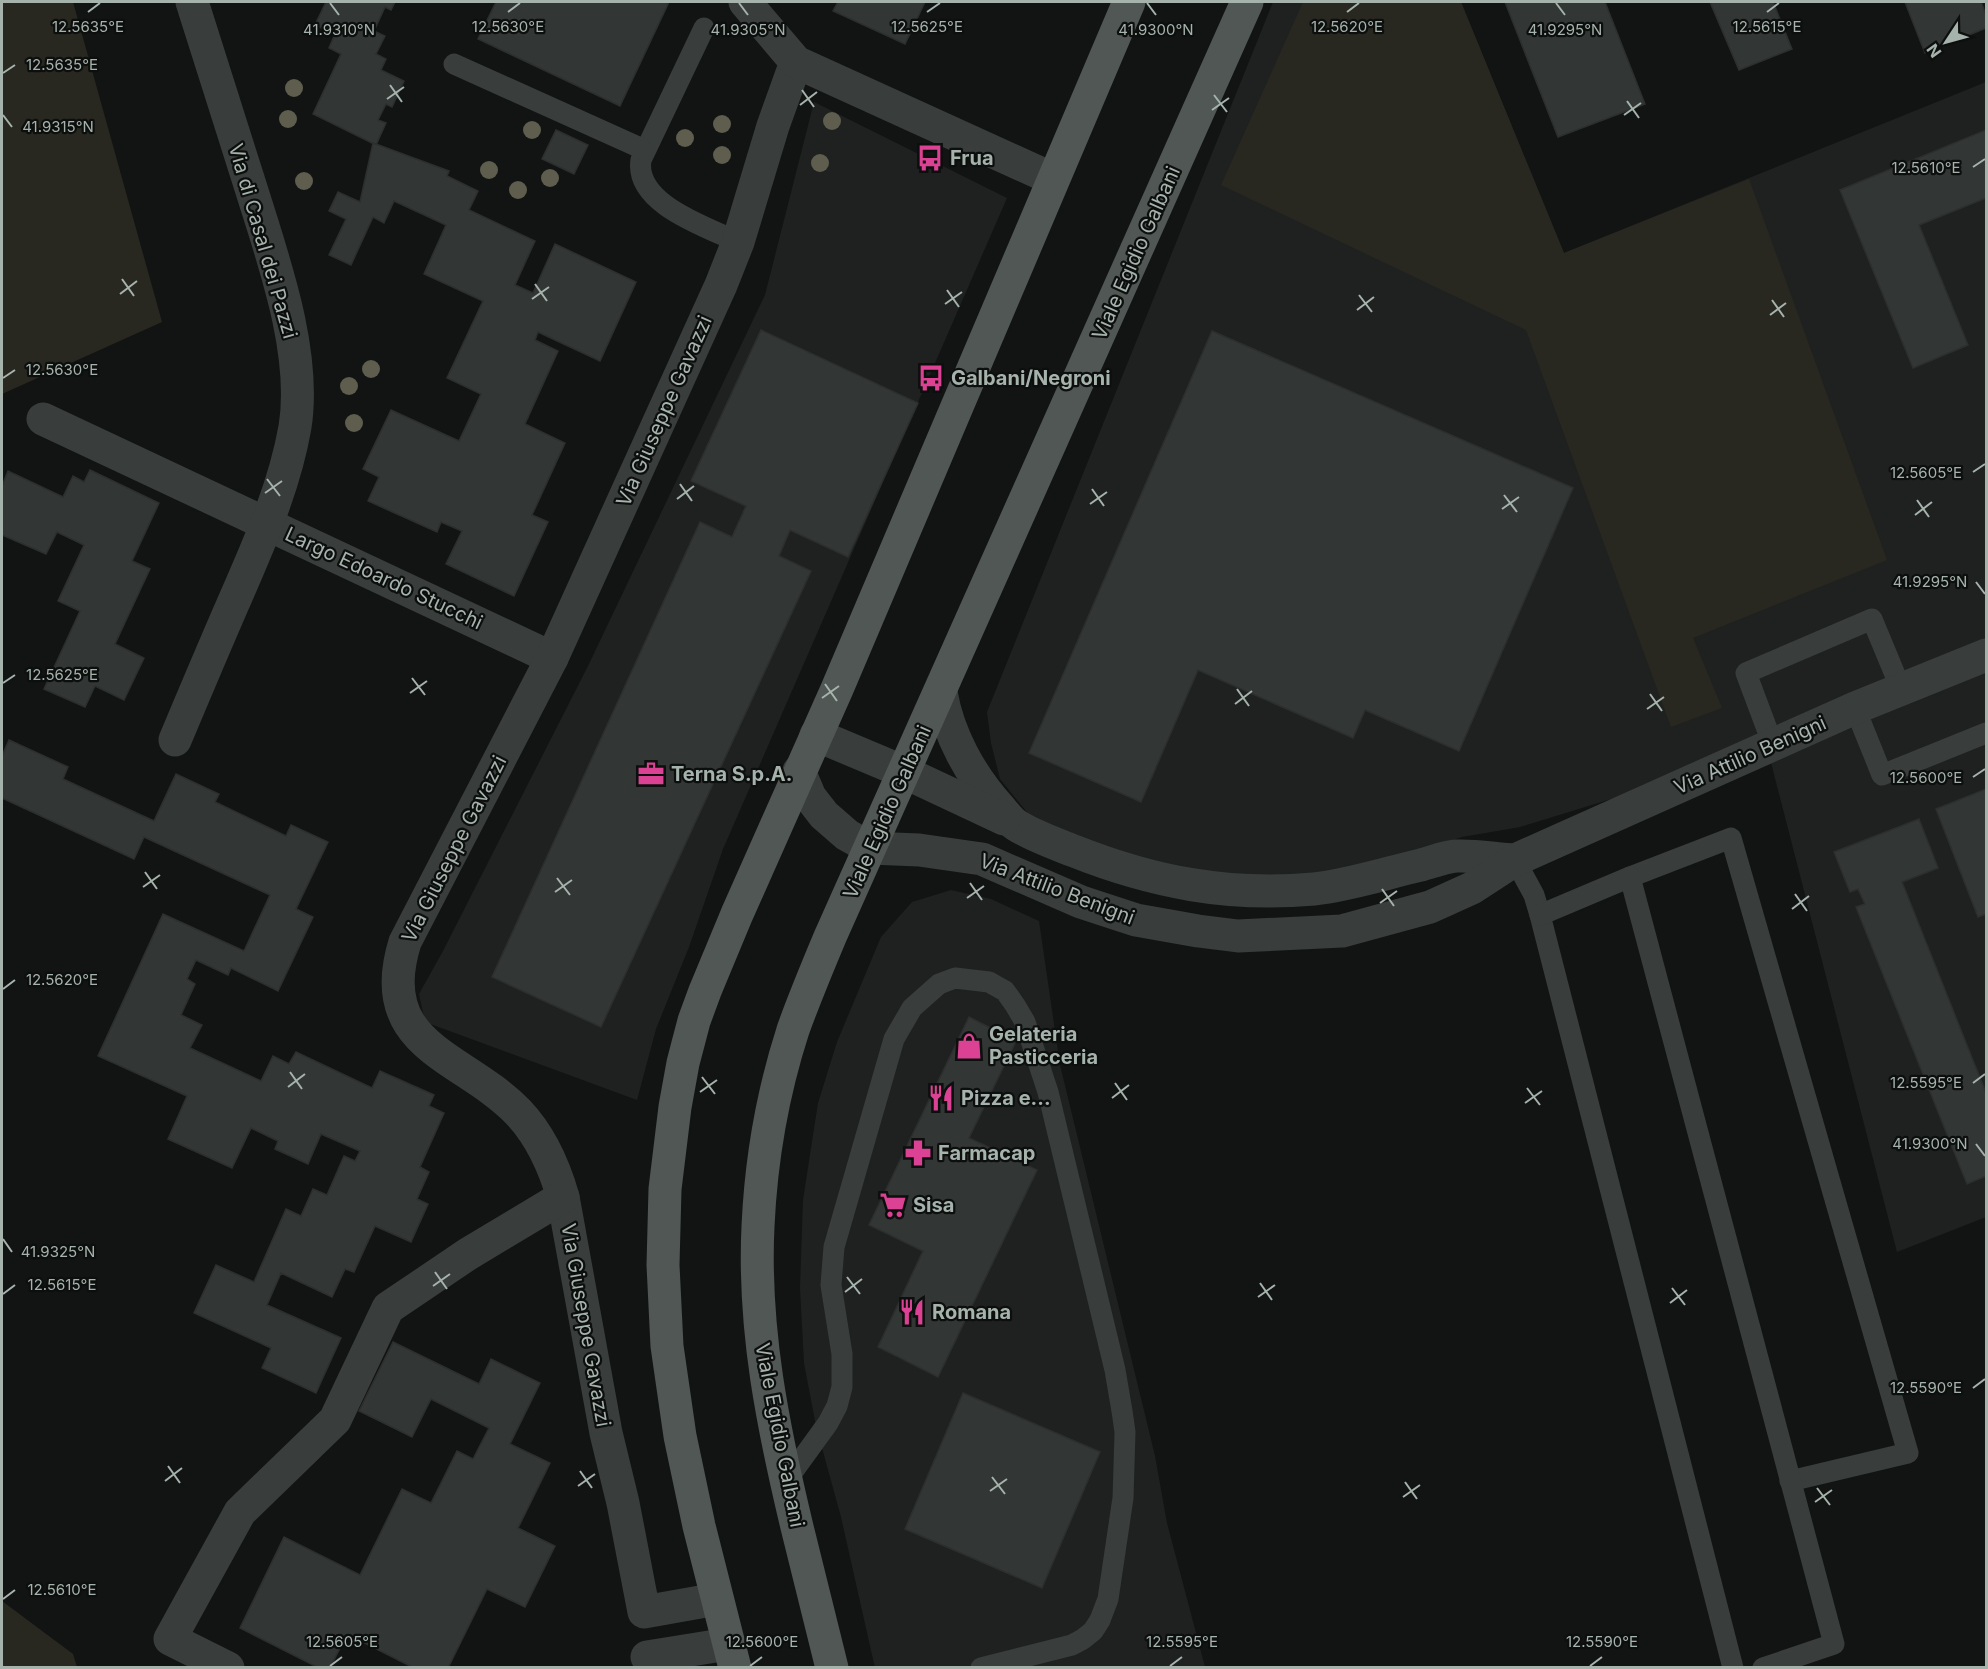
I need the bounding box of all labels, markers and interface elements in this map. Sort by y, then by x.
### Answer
north arrow [1916,12,1976,72]
text: 12.5635°E [52,17,124,36]
text: 12.5630°E [472,17,544,36]
text: 12.5625°E [891,17,963,36]
text: 12.5620°E [1311,17,1383,36]
text: 12.5615°E [1733,17,1801,36]
text: 41.9310°N [303,20,375,39]
text: 41.9305°N [711,20,786,39]
text: 41.9300°N [1118,20,1194,39]
text: 41.9295°N [1528,20,1602,39]
text: N [1922,40,1946,62]
text: 12.5635°E [26,55,98,74]
text: 41.9315°N [22,117,94,136]
street label: Via di Casal dei Pazzi [224,141,302,341]
bus stop icon: Frua [915,143,945,173]
place label: Frua [950,146,994,170]
text: 12.5610°E [1891,158,1961,177]
street label: Viale Egidio Galbani [1087,163,1185,343]
street label: Via Giuseppe Gavazzi [611,312,717,510]
text: 12.5630°E [26,360,98,379]
bus stop icon: Galbani/Negroni [916,363,946,393]
place label: Galbani/Negroni [951,366,1111,390]
text: 12.5605°E [1890,463,1962,482]
street label: Largo Edoardo Stucchi [281,522,487,634]
text: 41.9295°N [1893,572,1967,591]
text: 12.5625°E [26,665,98,684]
street label: Via Attilio Benigni [1670,711,1830,799]
street label: Viale Egidio Galbani [838,722,936,902]
street label: Via Giuseppe Gavazzi [396,752,512,946]
office icon: Terna S.p.A. [636,759,666,789]
place label: Terna S.p.A. [671,762,792,786]
text: 12.5600°E [1890,768,1962,787]
street label: Via Attilio Benigni [976,848,1138,930]
text: 12.5620°E [26,970,98,989]
place label: Gelateria Pasticceria [989,1022,1098,1069]
shop icon: Gelateria Pasticceria [954,1031,984,1061]
text: 12.5595°E [1890,1073,1962,1092]
restaurant icon: Pizza e... [926,1083,956,1113]
place label: Pizza e... [961,1086,1051,1110]
text: 41.9300°N [1892,1134,1968,1153]
pharmacy icon: Farmacap [903,1138,933,1168]
place label: Farmacap [938,1141,1035,1165]
supermarket icon: Sisa [878,1190,908,1220]
place label: Sisa [913,1193,954,1217]
street label: Via Giuseppe Gavazzi [556,1221,616,1429]
text: 41.9325°N [21,1242,95,1261]
text: 12.5615°E [28,1275,96,1294]
restaurant icon: Romana [897,1297,927,1327]
place label: Romana [932,1300,1011,1324]
street label: Viale Egidio Galbani [750,1341,810,1529]
text: 12.5590°E [1890,1378,1962,1397]
text: 12.5610°E [27,1580,97,1599]
text: 12.5605°E [306,1632,378,1651]
text: 12.5600°E [726,1632,798,1651]
text: 12.5595°E [1146,1632,1218,1651]
text: 12.5590°E [1566,1632,1638,1651]

